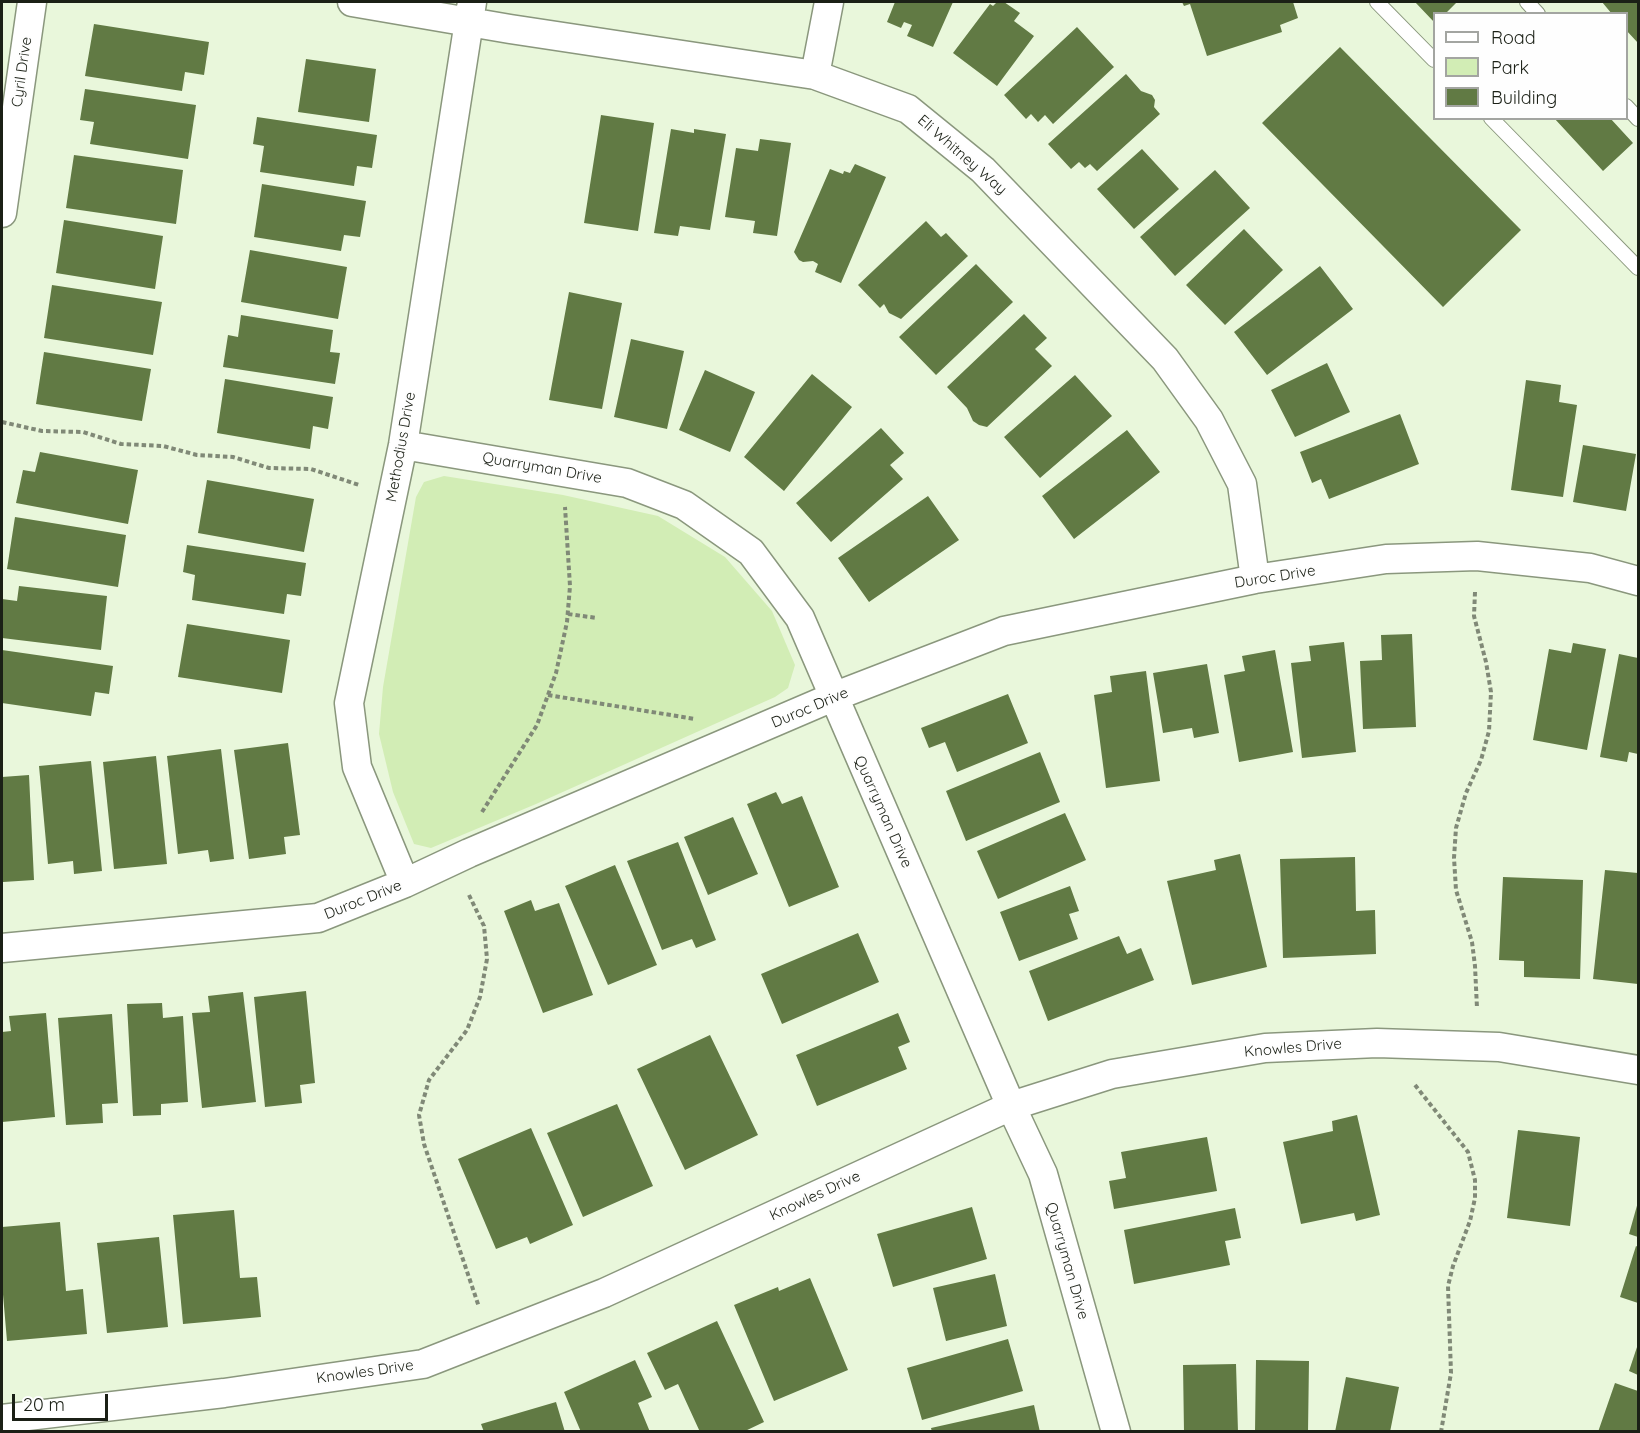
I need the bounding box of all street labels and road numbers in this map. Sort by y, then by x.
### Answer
street label: Cyril Drive [8,36,36,108]
street label: Eli Whitney Way [914,111,1010,199]
street label: Methodius Drive [382,390,420,504]
street label: Quarryman Drive [481,449,603,487]
street label: Duroc Drive [1233,562,1317,592]
street label: Duroc Drive [769,684,851,732]
street label: Quarryman Drive [850,753,916,871]
street label: Duroc Drive [322,876,404,924]
street label: Knowles Drive [1243,1035,1343,1061]
street label: Knowles Drive [767,1167,863,1225]
street label: Quarryman Drive [1042,1200,1092,1322]
street label: Knowles Drive [315,1356,415,1388]

